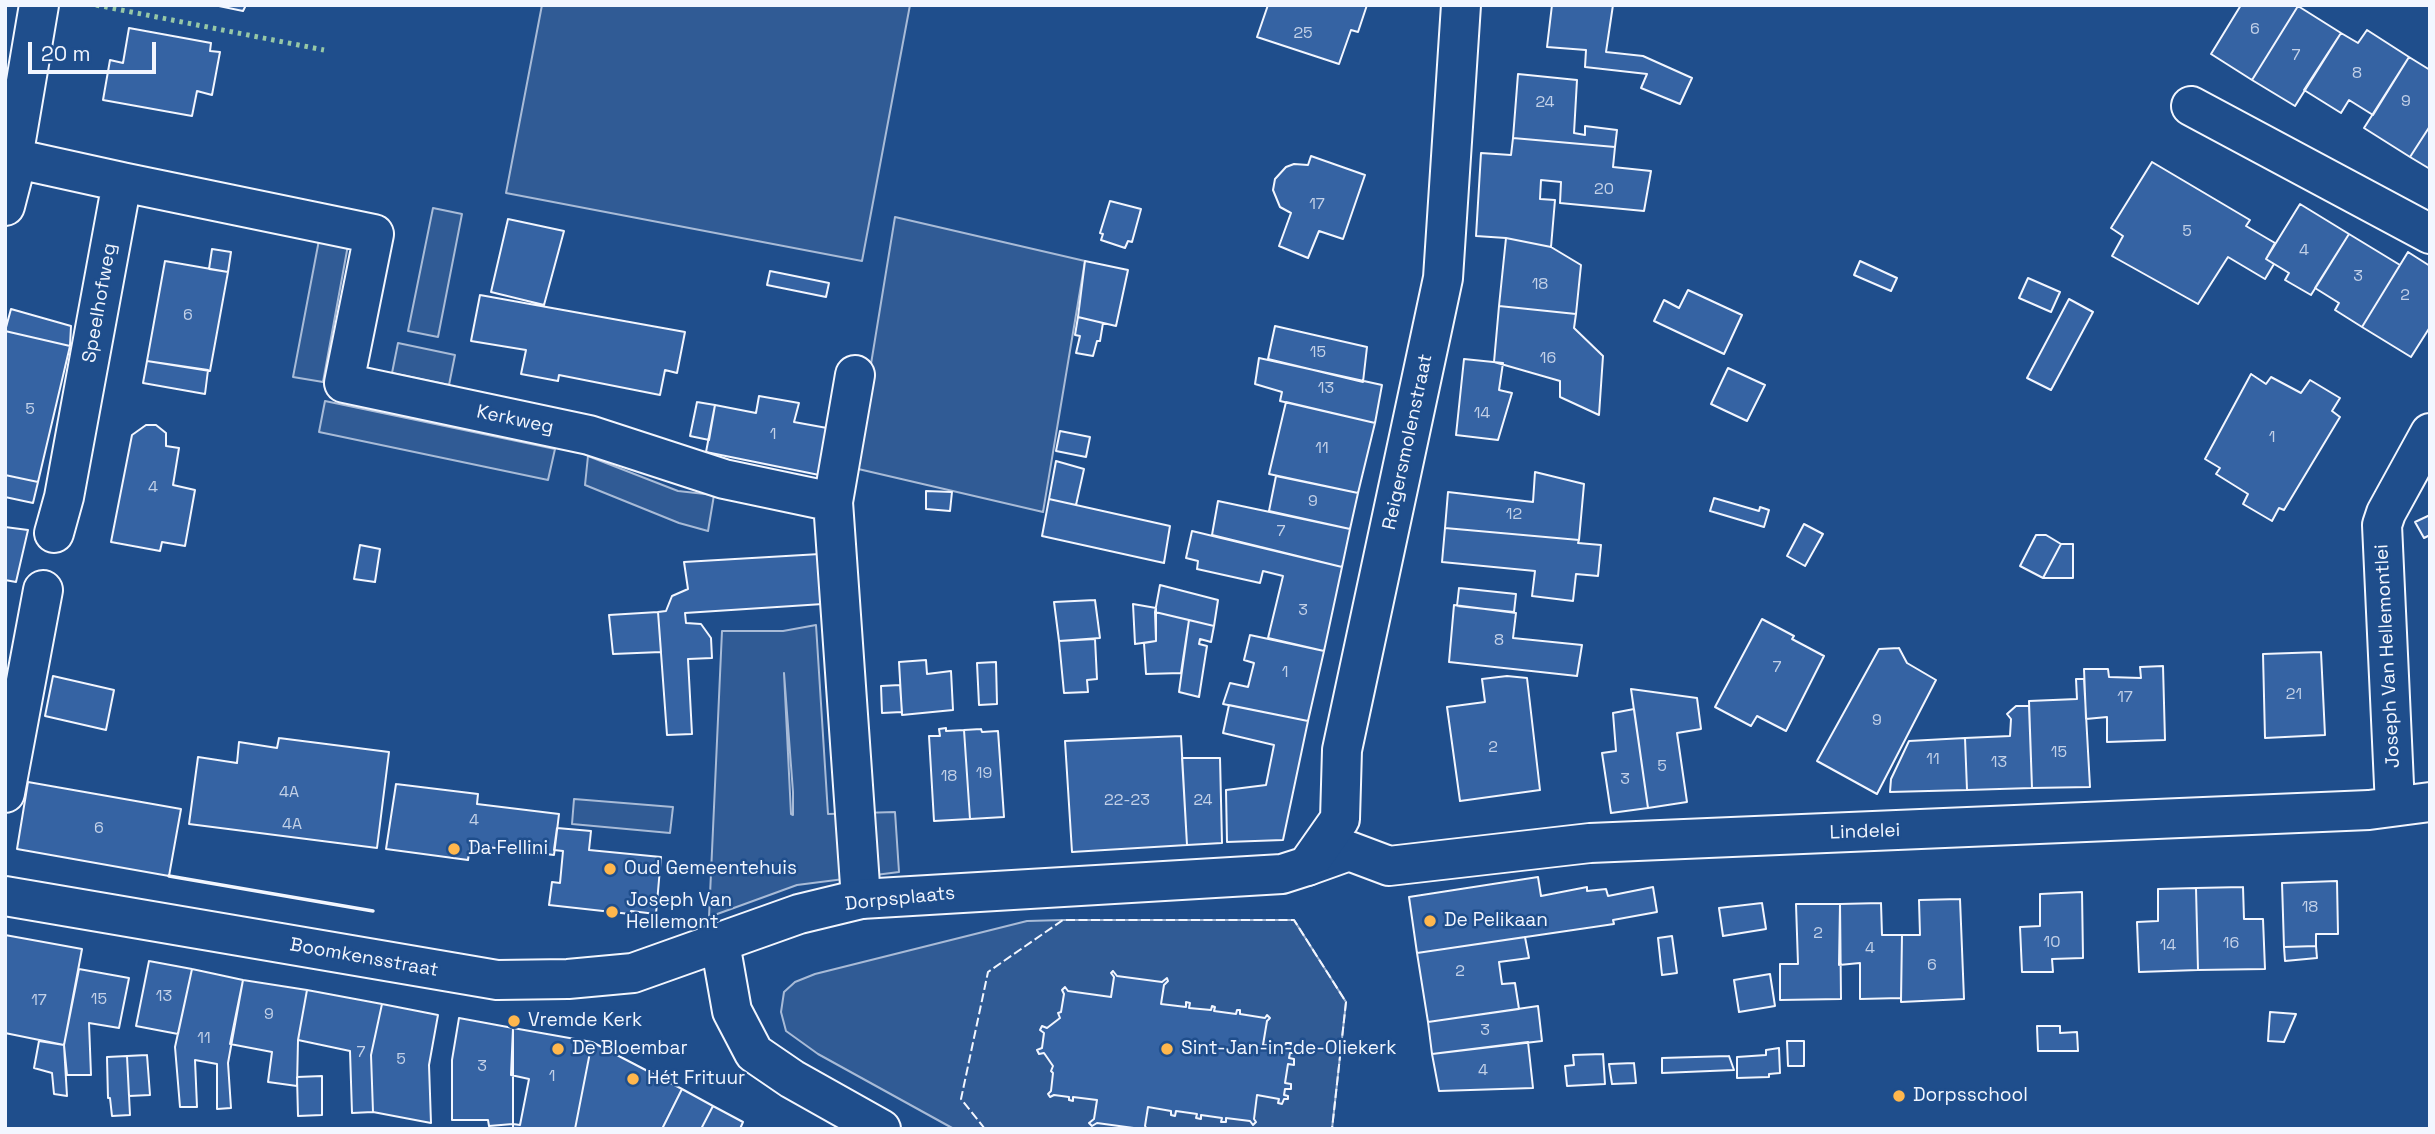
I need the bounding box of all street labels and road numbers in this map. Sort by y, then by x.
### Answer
street label: Speelhofweg [78,241,122,365]
street label: Reigersmolenstraat [1378,352,1438,532]
street label: Kerkweg [474,401,556,439]
street label: Joseph Van Hellemontlei [2371,543,2405,769]
street label: Lindelei [1829,819,1901,845]
street label: Dorpsplaats [844,882,956,916]
street label: Boomkensstraat [288,934,440,982]

